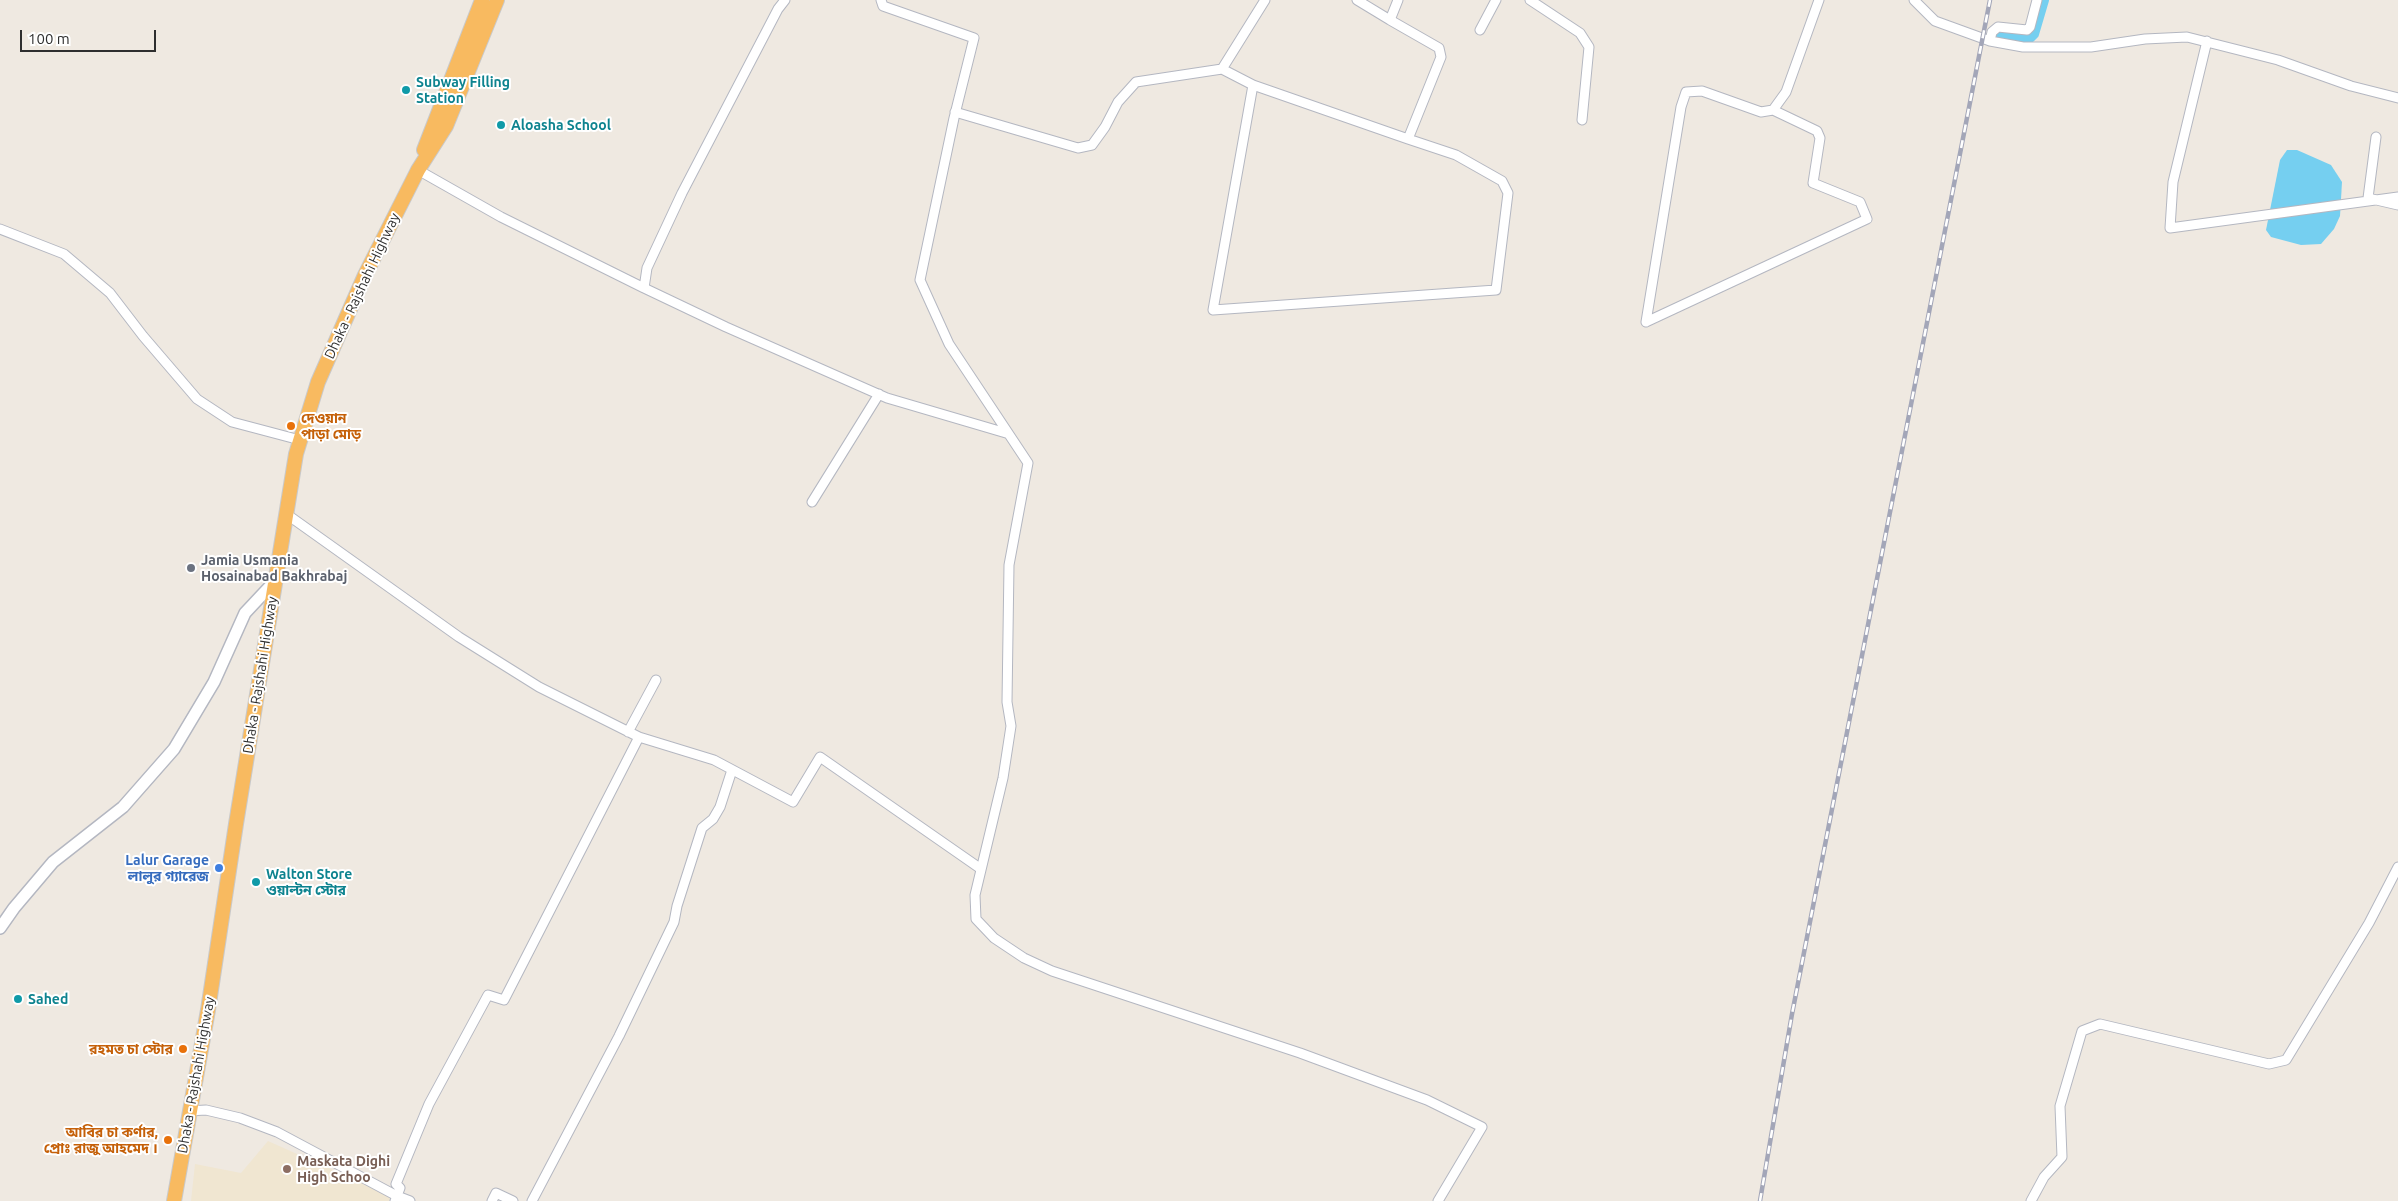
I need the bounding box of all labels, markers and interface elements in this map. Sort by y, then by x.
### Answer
scale bar [22,20,159,52]
text: 100 m [28,30,70,47]
place label: Subway Filling Station [416,74,510,106]
marker: Subway Filling Station [400,84,412,96]
place label: Aloasha School [511,117,611,133]
marker: Aloasha School [495,119,507,131]
street label: Dhaka - Rajshahi Highway [321,210,403,362]
place label: দেওয়ান পাড়া মোড় [301,410,361,442]
marker: দেওয়ান পাড়া মোড় [285,420,297,432]
place label: Jamia Usmania Hosainabad Bakhrabaj [201,552,347,584]
marker: Jamia Usmania Hosainabad Bakhrabaj [185,562,197,574]
street label: Dhaka - Rajshahi Highway [239,595,281,755]
place label: Lalur Garage লালুর গ্যারেজ [125,852,209,884]
marker: Lalur Garage লালুর গ্যারেজ [213,862,225,874]
place label: Walton Store ওয়াল্টন স্টোর [266,866,352,899]
marker: Walton Store ওয়াল্টন স্টোর [250,876,262,888]
place label: Sahed [28,991,68,1007]
marker: Sahed [12,993,24,1005]
street label: Dhaka - Rajshahi Highway [174,995,218,1155]
place label: রহমত চা স্টোর [89,1041,173,1057]
marker: রহমত চা স্টোর [177,1043,189,1055]
place label: আবির চা কর্ণার, প্রোঃ রাজু আহমেদ । [44,1124,158,1156]
marker: আবির চা কর্ণার, প্রোঃ রাজু আহমেদ । [162,1134,174,1146]
place label: Maskata Dighi High Schoo [297,1153,390,1186]
marker: Maskata Dighi High Schoo [281,1163,293,1175]

